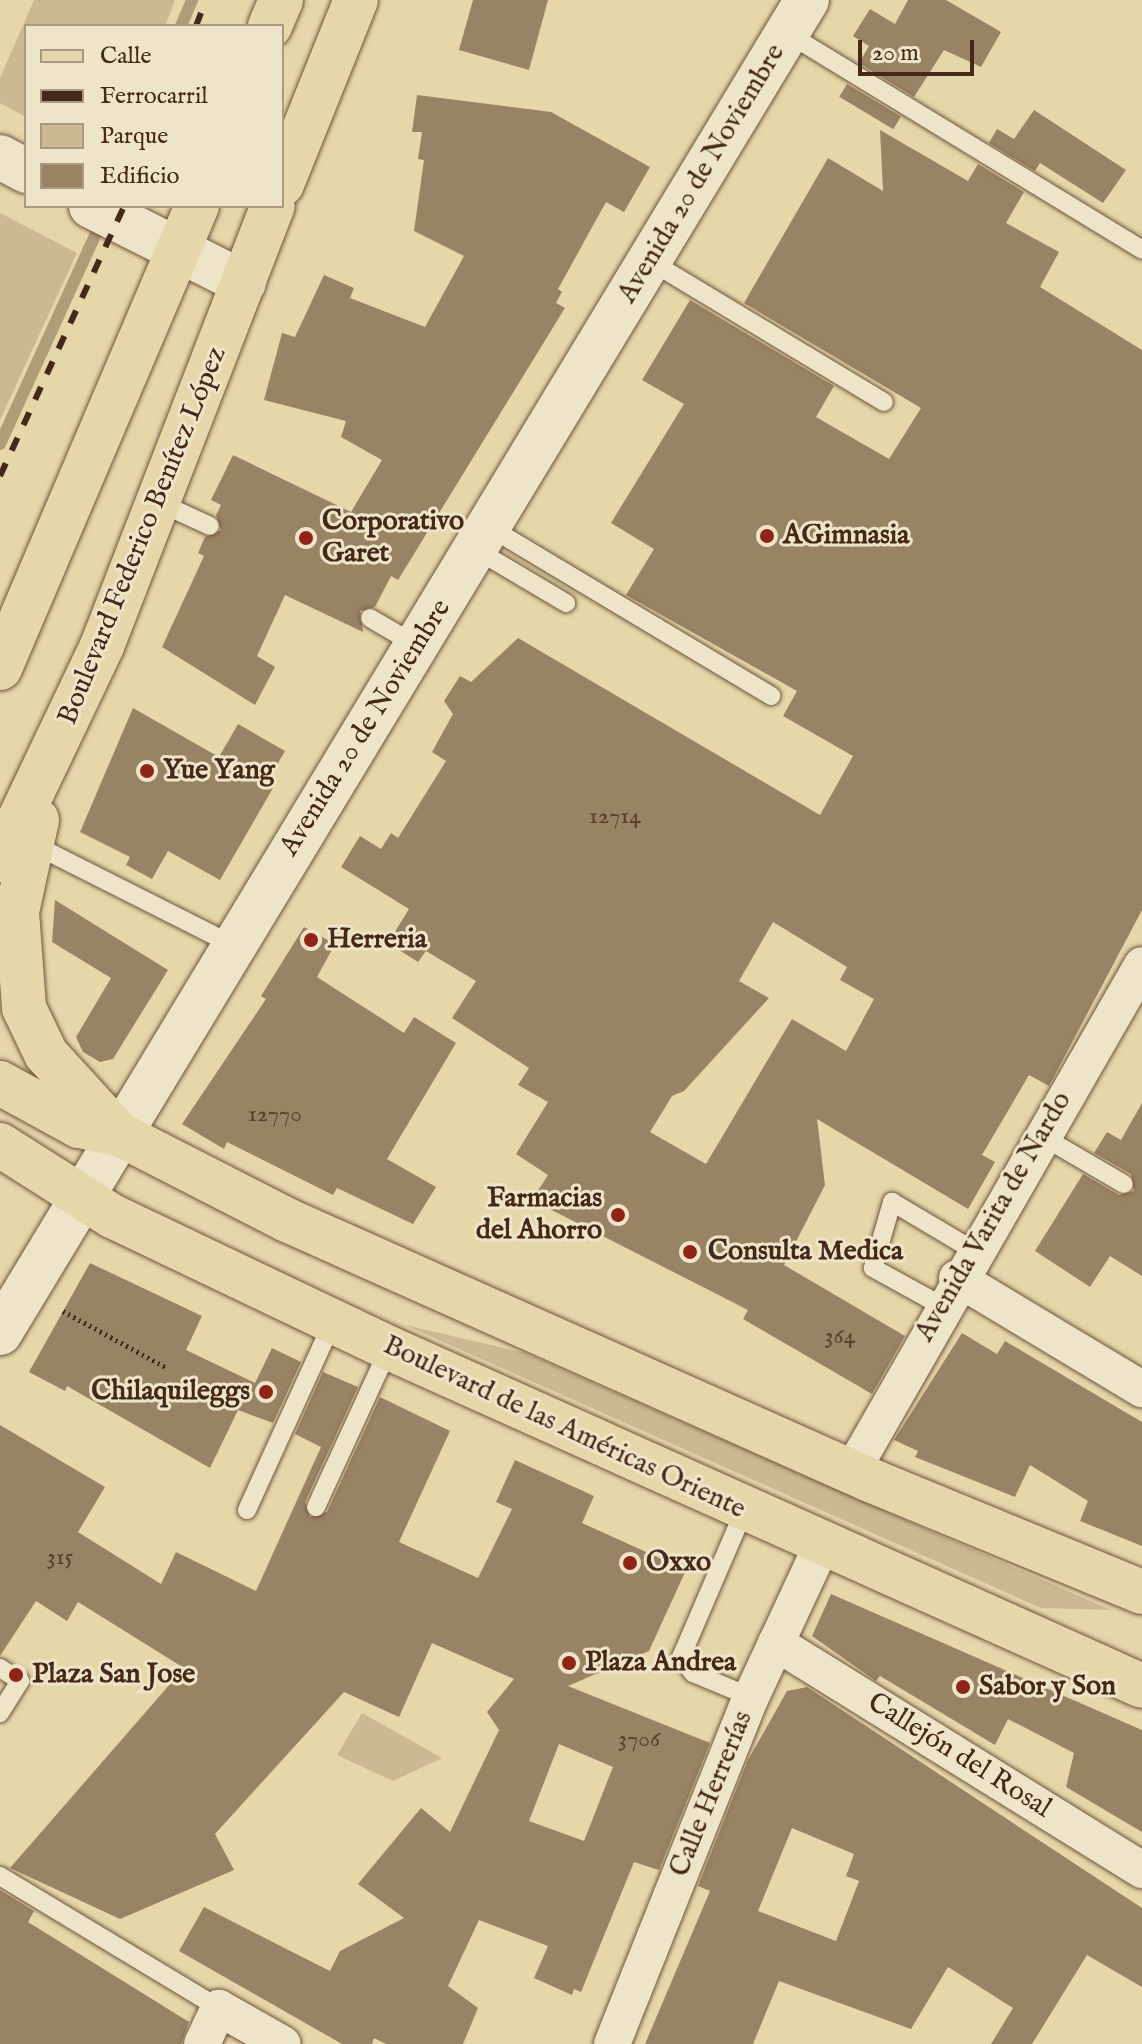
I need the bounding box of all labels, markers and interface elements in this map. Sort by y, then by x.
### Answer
legend [24,24,284,208]
scale bar [862,24,978,74]
street label: Avenida 20 de Noviembre [611,38,793,310]
text: 20 m [872,38,919,69]
text: Calle [100,41,152,72]
text: Ferrocarril [100,81,208,112]
text: Parque [100,121,168,152]
text: Edificio [100,161,179,192]
street label: Boulevard Federico Benítez López [52,342,234,730]
place label: Corporativo Garet [322,505,464,571]
place label: AGimnasia [783,519,909,553]
marker: AGimnasia [758,527,776,545]
marker: Corporativo Garet [297,529,315,547]
street label: Avenida 20 de Noviembre [273,593,459,863]
place label: Yue Yang [163,754,275,788]
marker: Yue Yang [138,762,156,780]
house number: 12714 [589,803,641,831]
place label: Herreria [327,923,427,957]
marker: Herreria [302,931,320,949]
street label: Avenida Varita de Nardo [909,1086,1079,1348]
house number: 12770 [248,1101,302,1129]
place label: Farmacias del Ahorro [476,1182,602,1248]
marker: Farmacias del Ahorro [609,1206,627,1224]
place label: Consulta Medica [708,1235,903,1269]
marker: Consulta Medica [679,1241,701,1263]
house number: 364 [825,1323,855,1351]
street label: Boulevard de las Américas Oriente [378,1329,750,1527]
place label: Chilaquileggs [91,1375,250,1409]
marker: Chilaquileggs [257,1383,275,1401]
house number: 315 [47,1544,73,1572]
place label: Oxxo [646,1546,711,1580]
marker: Oxxo [621,1554,639,1572]
place label: Plaza Andrea [585,1646,736,1680]
marker: Plaza Andrea [560,1654,578,1672]
place label: Plaza San Jose [32,1658,195,1692]
marker: Plaza San Jose [7,1666,25,1684]
place label: Sabor y Son [979,1670,1116,1704]
marker: Sabor y Son [954,1678,972,1696]
street label: Callejón del Rosal [861,1686,1057,1826]
street label: Calle Herrerías [663,1706,761,1882]
house number: 3706 [618,1726,660,1754]

